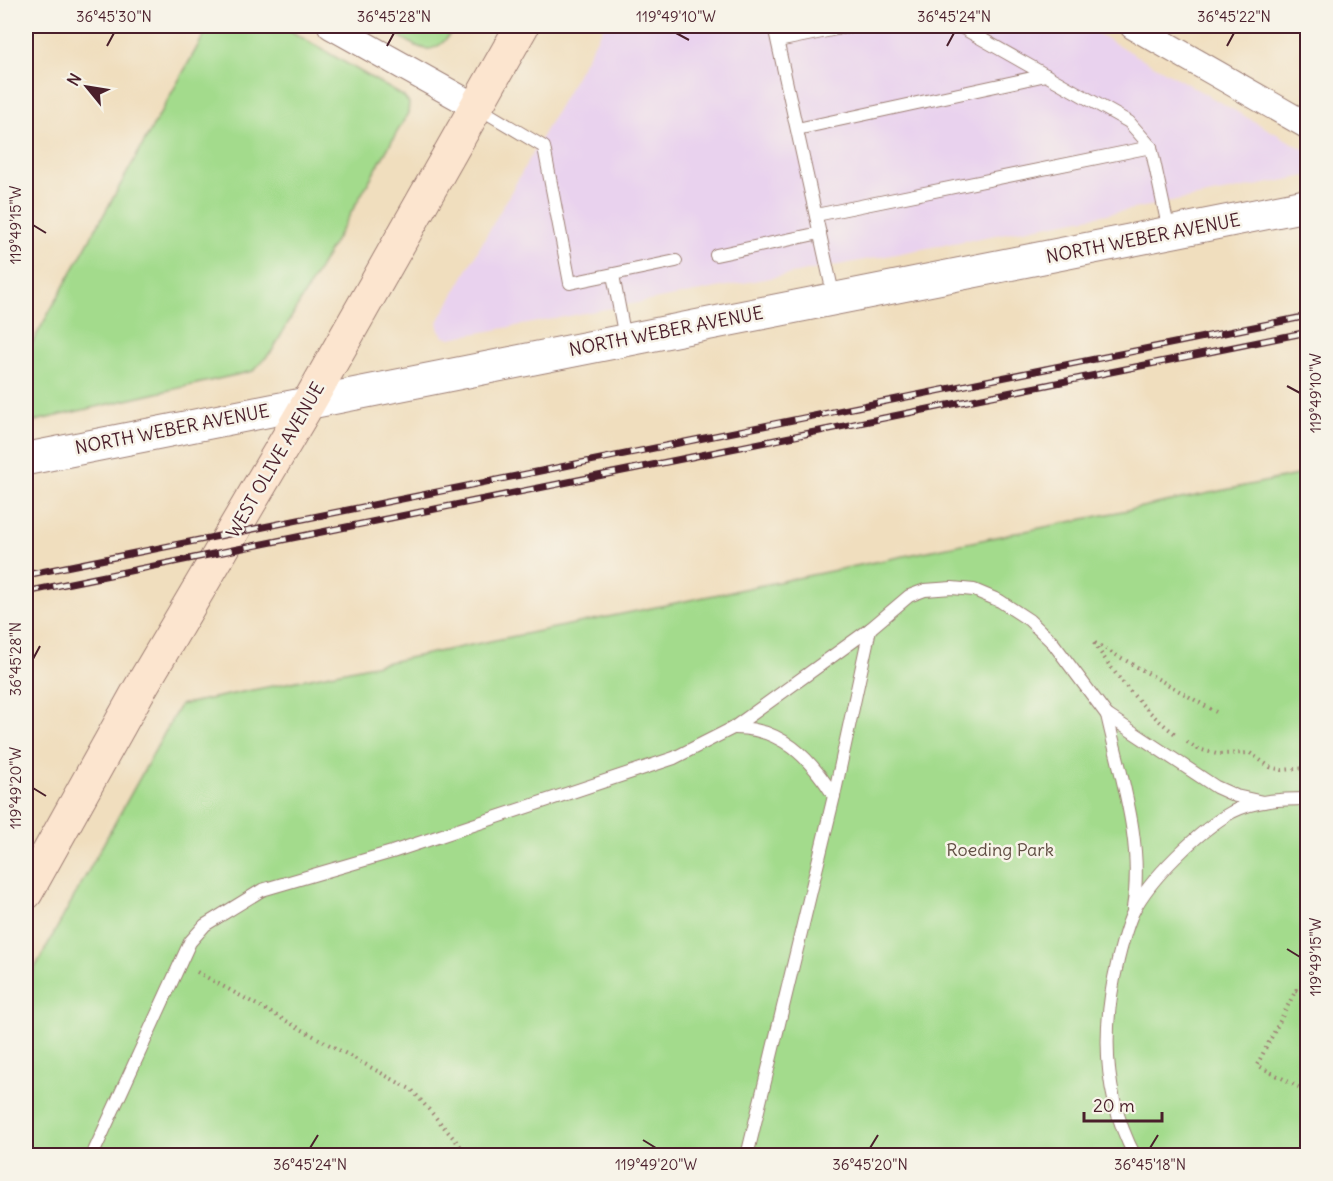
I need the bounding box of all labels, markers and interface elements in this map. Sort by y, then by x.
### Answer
text: 36°45'30"N [76,7,152,26]
text: 36°45'28"N [357,7,431,26]
text: 119°49'10"W [636,7,716,26]
text: 36°45'24"N [917,7,991,26]
text: 36°45'22"N [1197,7,1271,26]
north arrow [57,57,117,117]
text: N [63,70,85,89]
text: 119°49'15"W [6,185,25,264]
street label: NORTH WEBER AVENUE [1044,208,1242,268]
street label: NORTH WEBER AVENUE [567,301,765,361]
text: 119°49'10"W [1306,353,1325,433]
street label: WEST OLIVE AVENUE [221,378,329,542]
street label: NORTH WEBER AVENUE [73,399,271,459]
text: 36°45'28"N [6,622,25,696]
text: 119°49'20"W [6,747,25,829]
park label: Roeding Park [946,838,1054,861]
text: 119°49'15"W [1306,917,1325,996]
scale bar [1084,1085,1162,1123]
text: 20 m [1093,1094,1135,1117]
text: 36°45'24"N [273,1155,347,1174]
text: 119°49'20"W [615,1155,697,1174]
text: 36°45'20"N [832,1155,908,1174]
text: 36°45'18"N [1114,1155,1186,1174]

